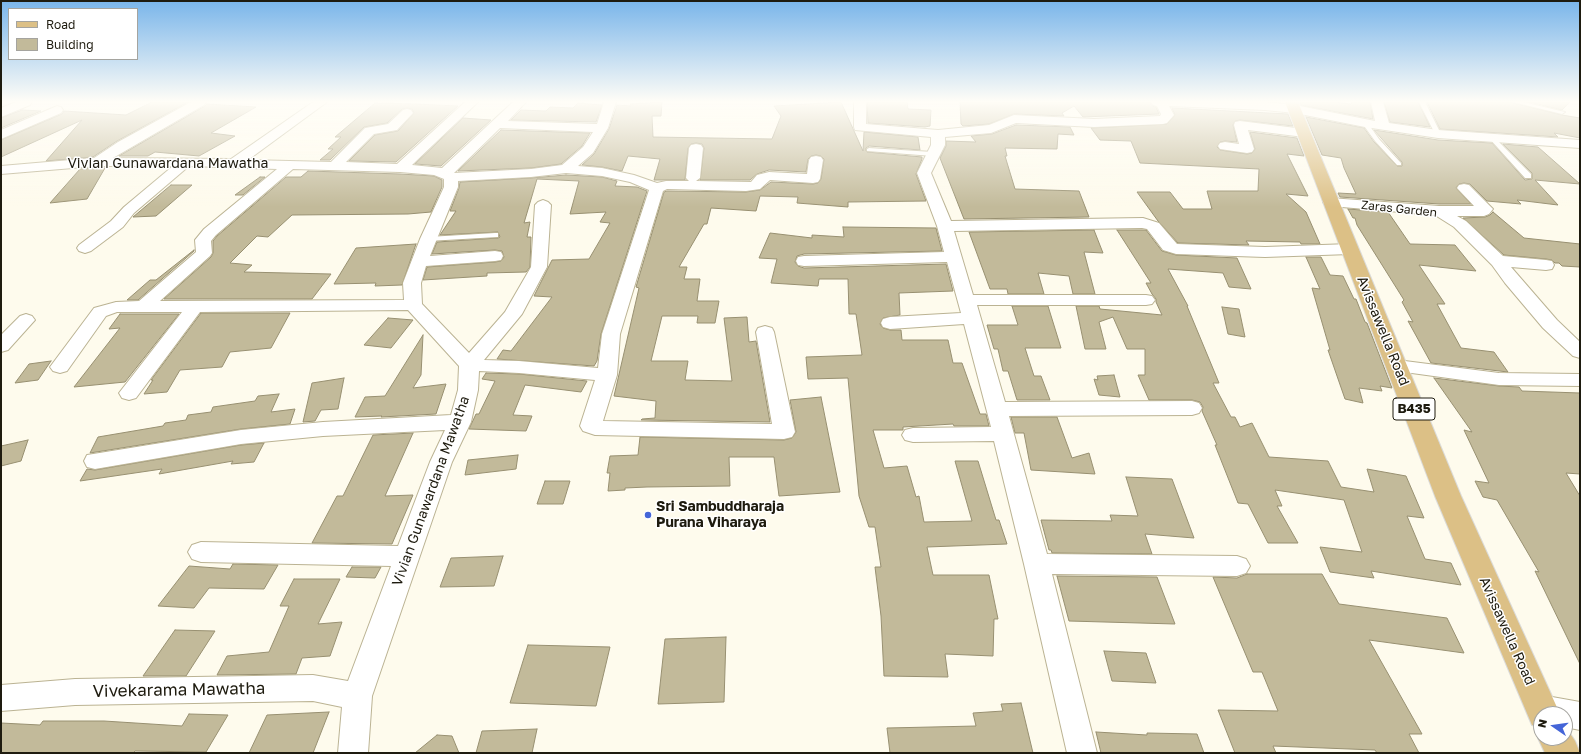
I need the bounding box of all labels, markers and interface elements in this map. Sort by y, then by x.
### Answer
legend [8,8,138,60]
text: Road [46,17,75,32]
text: Building [46,37,94,52]
street label: Vivian Gunawardana Mawatha [67,156,269,172]
street label: Zaras Garden [1360,198,1438,220]
street label: Avissawella Road [1353,274,1413,388]
street label: Vivian Gunawardana Mawatha [389,394,473,588]
road number: B435 [1393,398,1435,420]
place label: Sri Sambuddharaja Purana Viharaya [656,499,784,532]
marker: Sri Sambuddharaja Purana Viharaya [643,510,653,520]
street label: Avissawella Road [1476,574,1538,688]
street label: Vivekarama Mawatha [92,678,266,702]
north arrow [1533,706,1573,746]
text: N [1535,718,1549,729]

